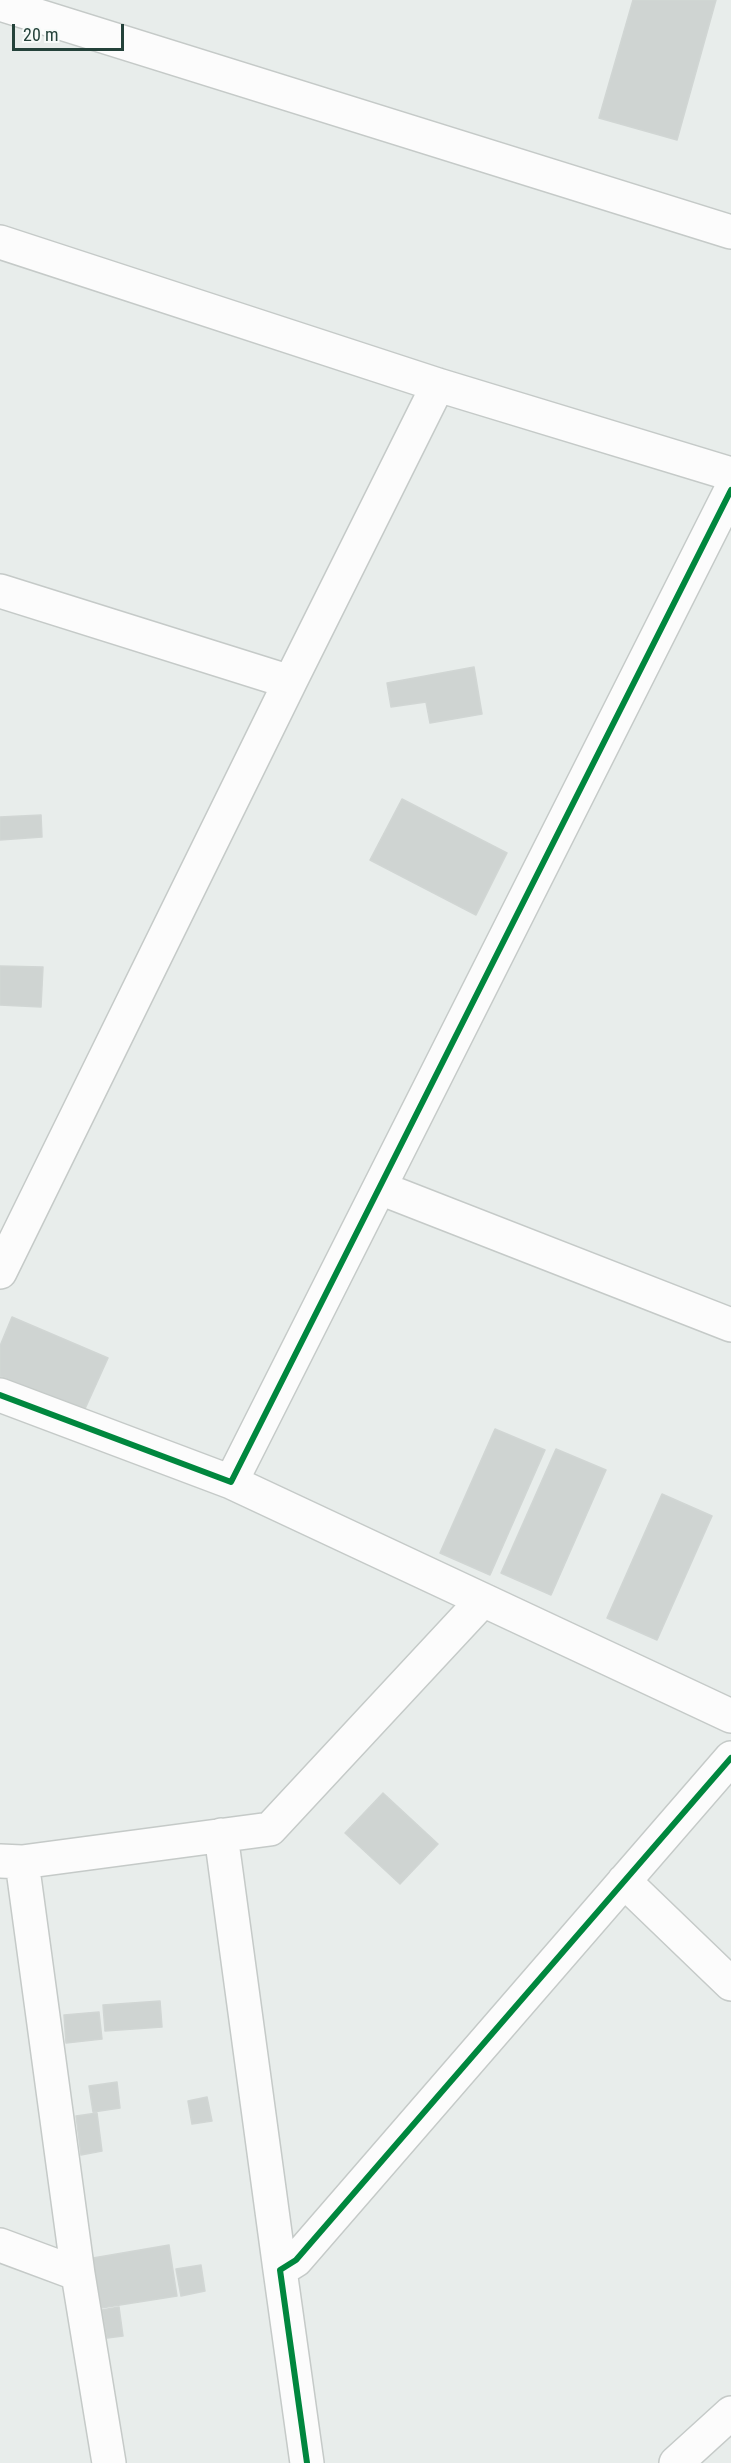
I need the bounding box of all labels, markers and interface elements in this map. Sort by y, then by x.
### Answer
scale bar [15,12,128,50]
text: 20 m [23,24,58,45]

